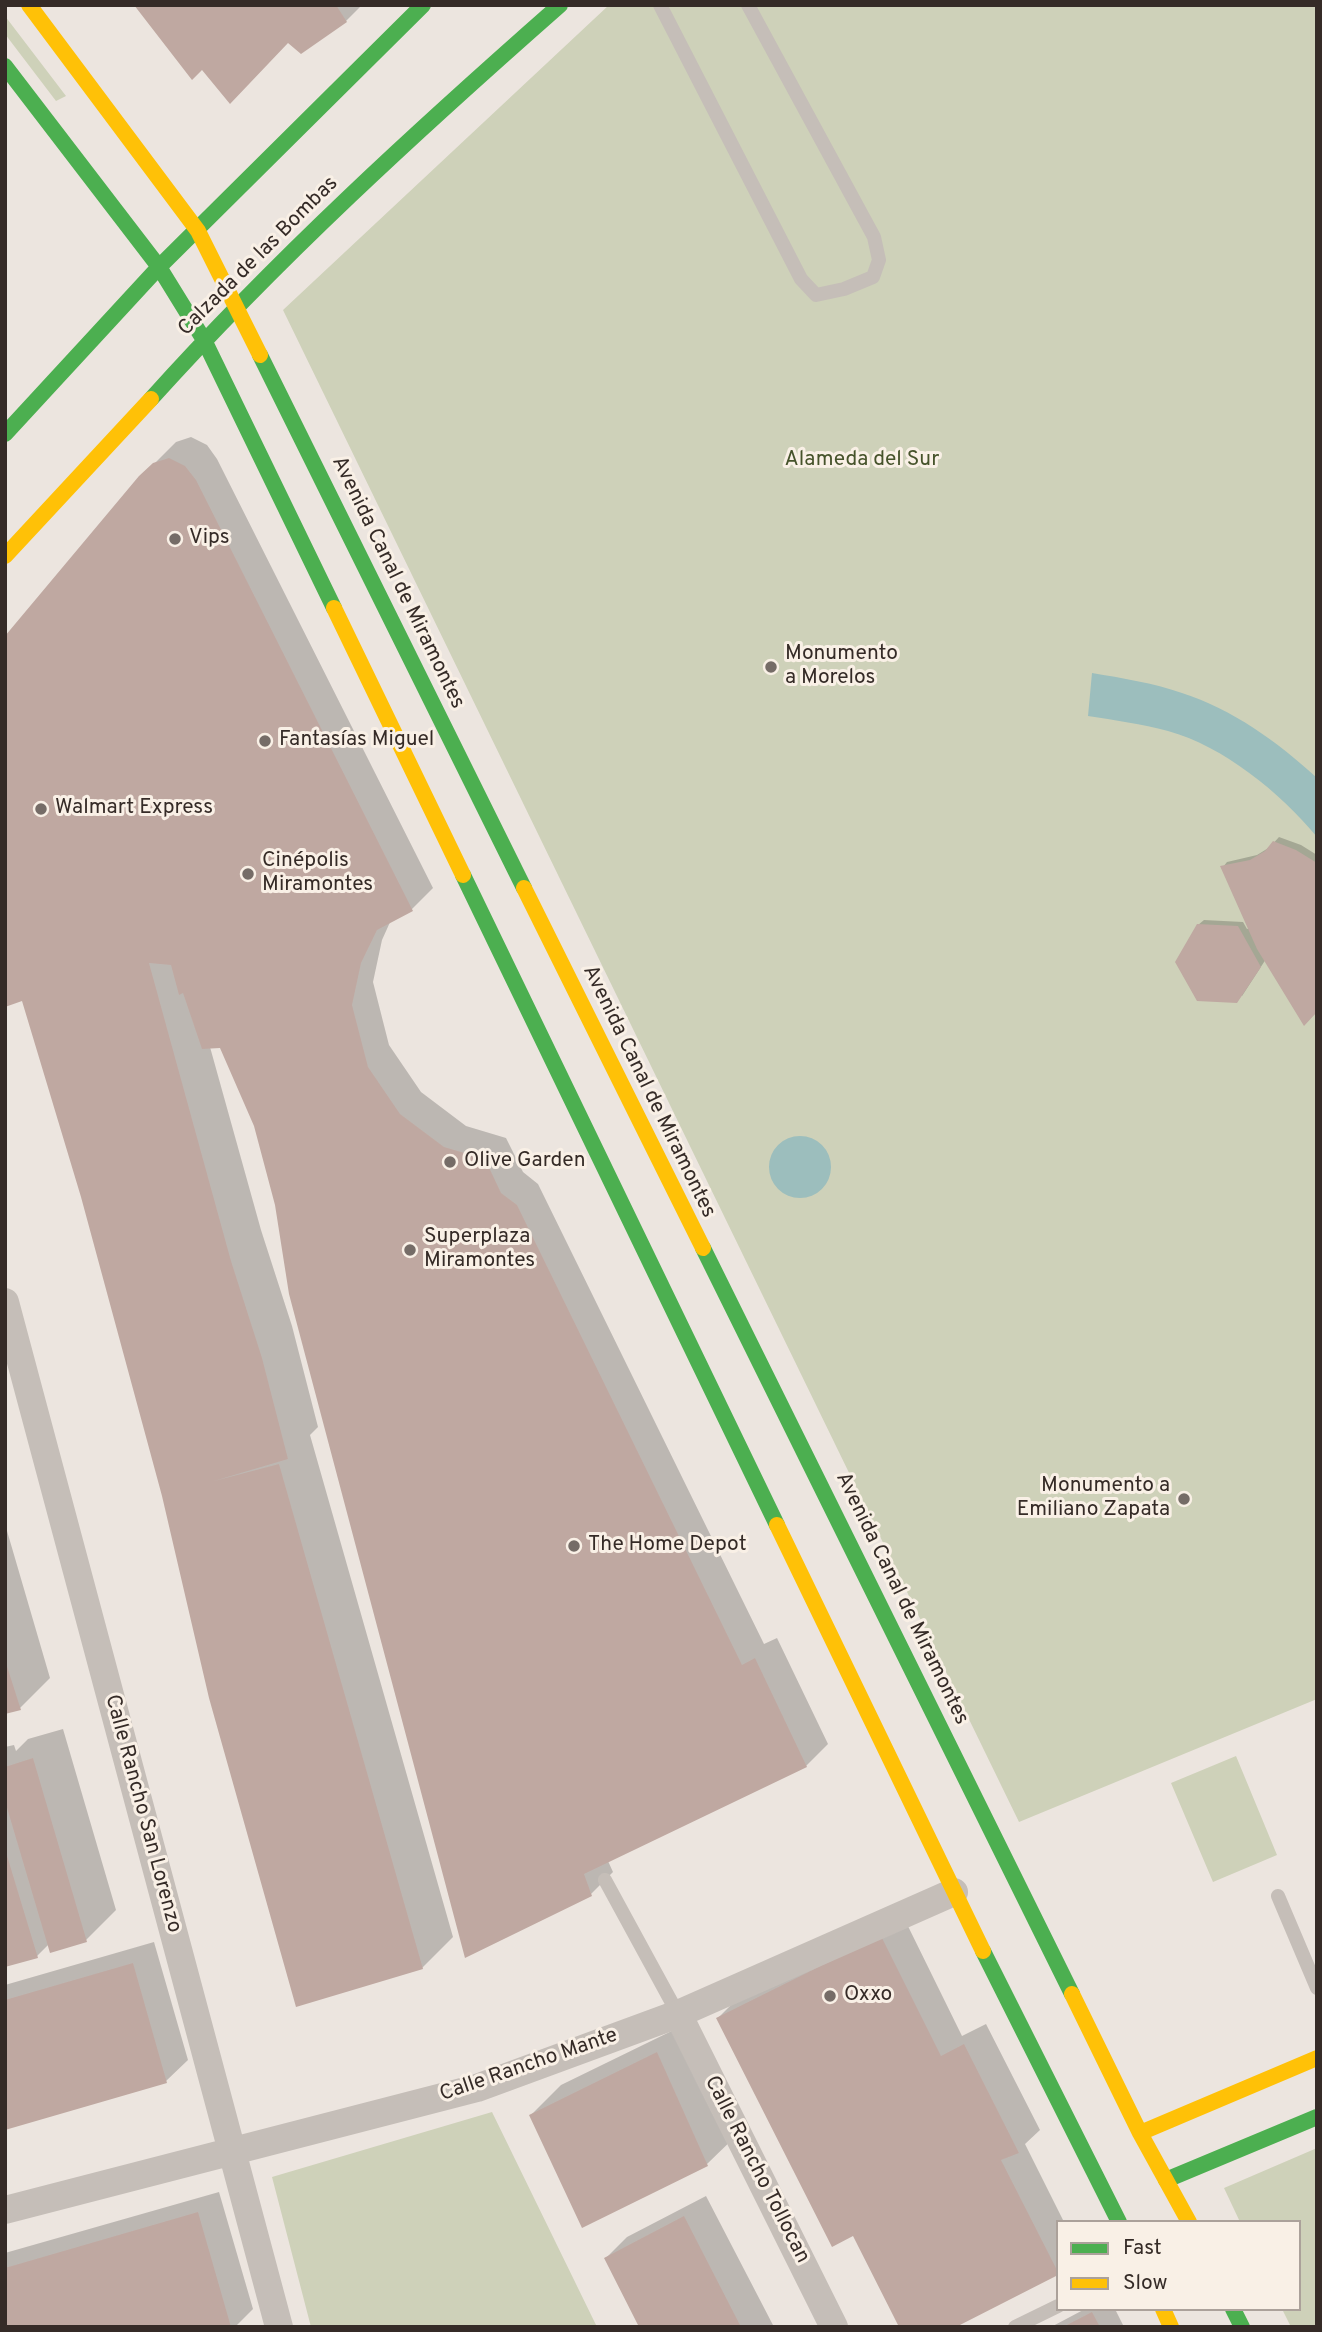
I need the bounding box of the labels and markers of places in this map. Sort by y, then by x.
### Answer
place label: Vips [189,526,230,552]
marker: Vips [167,531,183,547]
place label: Monumento a Morelos [785,642,898,692]
marker: Monumento a Morelos [763,659,779,675]
place label: Fantasías Miguel [279,728,434,754]
marker: Fantasías Miguel [257,733,273,749]
place label: Walmart Express [55,796,213,822]
marker: Walmart Express [33,801,49,817]
place label: Cinépolis Miramontes [262,849,373,899]
marker: Cinépolis Miramontes [240,866,256,882]
place label: Olive Garden [464,1149,586,1175]
marker: Olive Garden [442,1154,458,1170]
place label: Superplaza Miramontes [424,1225,535,1275]
marker: Superplaza Miramontes [402,1242,418,1258]
place label: Monumento a Emiliano Zapata [1017,1474,1170,1524]
marker: Monumento a Emiliano Zapata [1176,1491,1192,1507]
place label: The Home Depot [588,1533,747,1559]
marker: The Home Depot [566,1538,582,1554]
place label: Oxxo [844,1983,892,2009]
marker: Oxxo [822,1988,838,2004]

